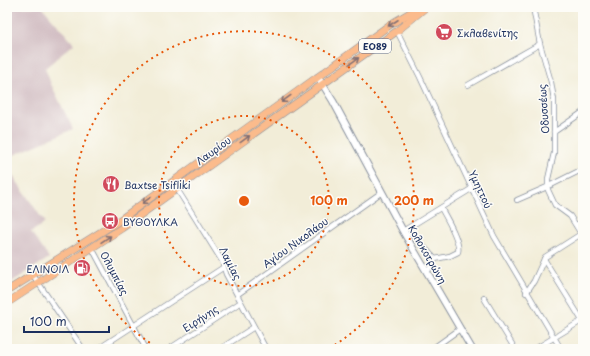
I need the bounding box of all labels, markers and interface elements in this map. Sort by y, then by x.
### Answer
one-way arrow [387,20,399,28]
supermarket icon: Σκλαβενίτης [434,22,454,42]
place label: Σκλαβενίτης [457,25,518,40]
road number: ΕΟ89 [359,39,391,53]
one-way arrow [349,57,360,65]
street label: Οδυσσέως [534,84,552,134]
one-way arrow [281,95,292,103]
street label: Λαυρίου [192,132,234,168]
one-way arrow [240,135,251,143]
street label: Υμηττού [466,167,497,211]
restaurant icon: Baxtse Tsifliki [101,174,121,194]
place label: Baxtse Tsifliki [124,177,191,192]
text: 100 m [310,191,348,209]
text: 200 m [394,191,434,209]
centre of rings [237,194,251,208]
one-way arrow [141,196,152,204]
bus stop icon: ΒΥΘΟΥΛΚΑ [100,211,120,231]
street label: Αγίου Νικολάου [259,213,331,271]
place label: ΒΥΘΟΥΛΚΑ [123,214,178,229]
street label: Κολοκοτρώνη [405,222,451,286]
one-way arrow [100,235,111,243]
street label: Λαμίας [216,244,246,282]
street label: Ολυμπίας [97,248,133,298]
fuel station icon: ΕΛΙΝΟΙΛ [72,258,92,278]
place label: ΕΛΙΝΟΙΛ [26,261,70,276]
street label: Ειρήνης [179,301,221,335]
scale bar [24,308,109,334]
text: 100 m [30,312,67,330]

